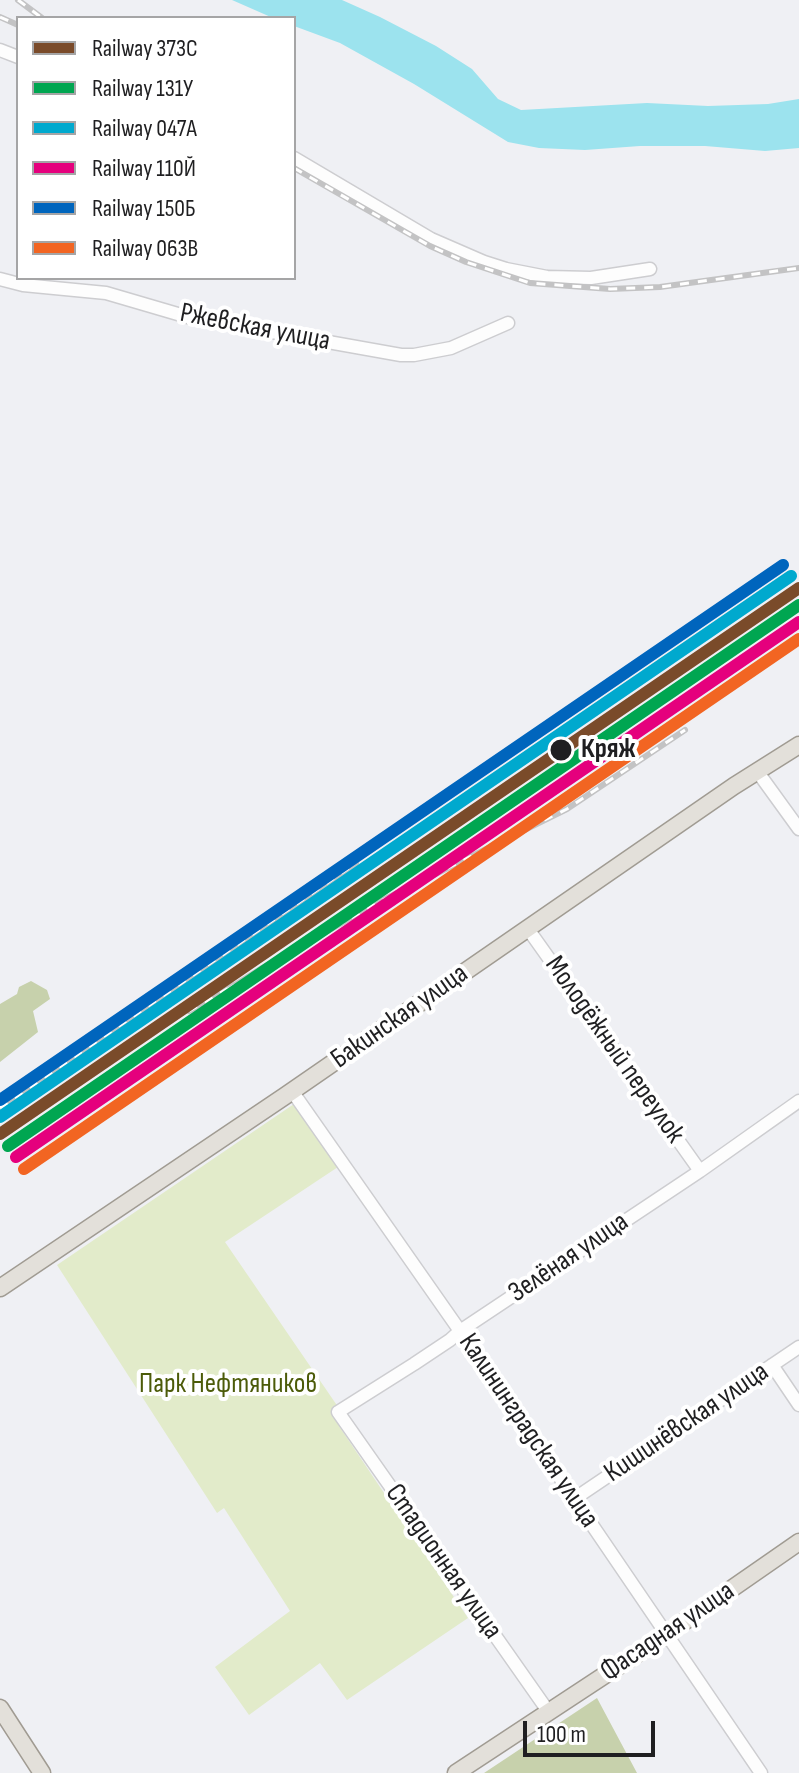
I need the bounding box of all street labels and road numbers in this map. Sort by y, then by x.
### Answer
street label: Ржевская улица [177,297,333,359]
street label: Молодёжный переулок [537,950,691,1150]
street label: Бакинская улица [325,958,475,1076]
street label: Зелёная улица [503,1206,635,1310]
street label: Калининградская улица [451,1328,605,1534]
street label: Кишинёвская улица [599,1356,775,1490]
street label: Стадионная улица [377,1478,509,1646]
street label: Фасадная улица [595,1575,741,1689]

